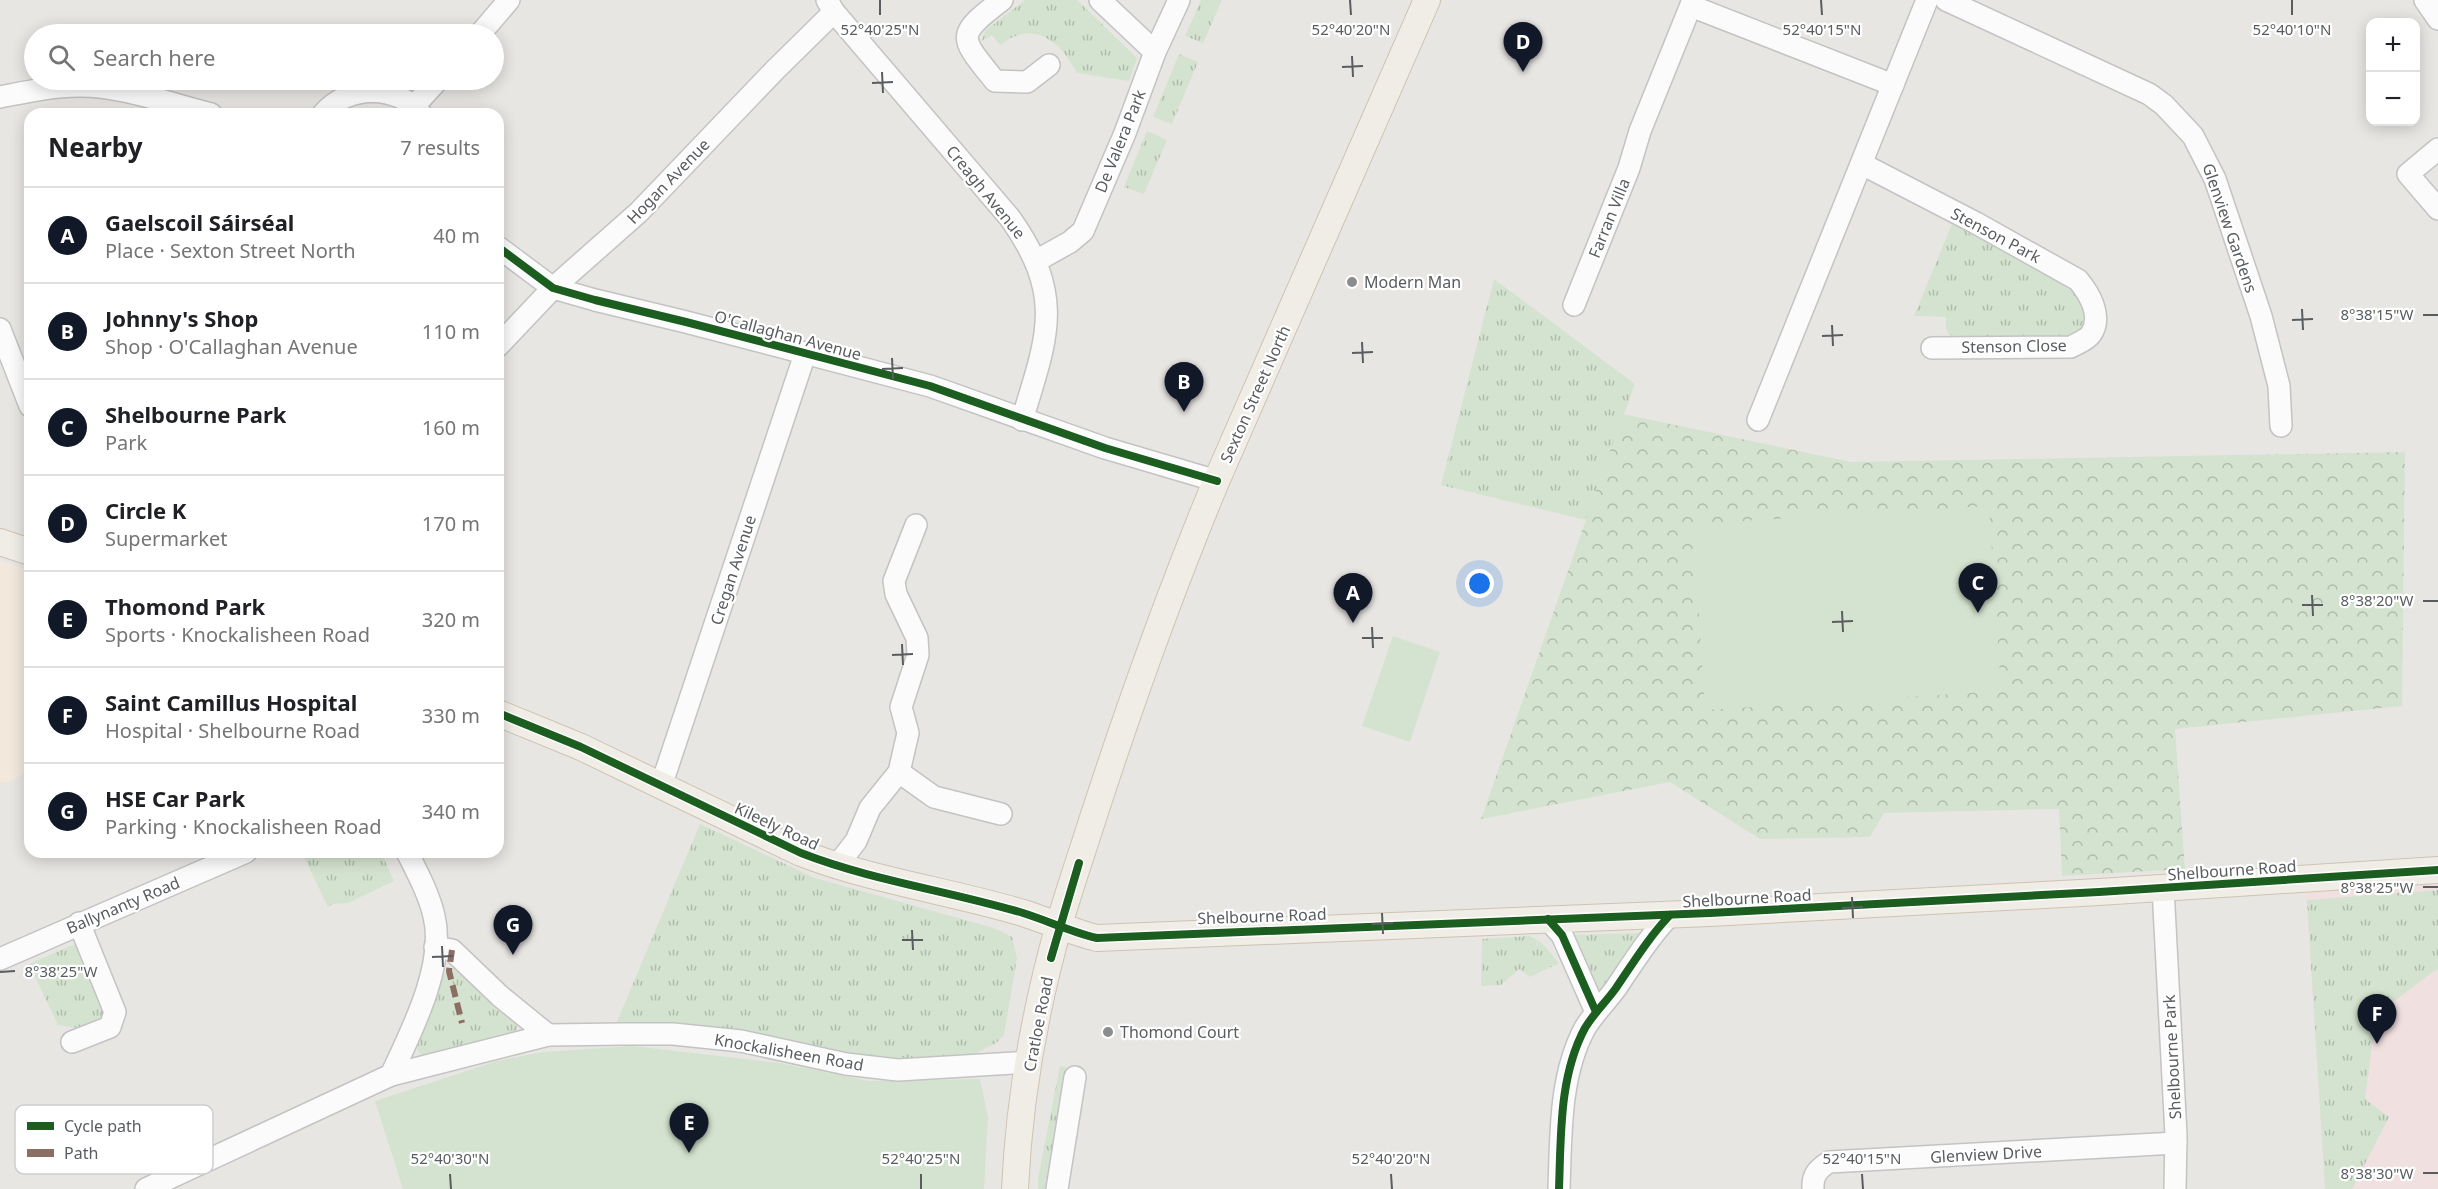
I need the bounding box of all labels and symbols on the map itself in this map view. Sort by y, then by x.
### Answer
text: 52°40'25"N [841,19,919,39]
text: 52°40'20"N [1312,19,1390,39]
text: 52°40'15"N [1783,19,1861,39]
text: 52°40'10"N [2253,19,2331,39]
pin: D [1504,22,1543,72]
street label: De Valera Park [1089,86,1151,196]
street label: Hogan Avenue [622,134,714,228]
street label: Creagh Avenue [941,141,1031,243]
street label: Glenview Gardens [2198,160,2262,296]
street label: Farran Villa [1583,175,1635,261]
street label: Stenson Park [1947,202,2045,268]
place label: Modern Man [1364,271,1461,293]
marker: Modern Man [1345,275,1359,289]
text: 8°38'15"W [2340,304,2414,324]
street label: O'Callaghan Avenue [712,305,864,365]
street label: Sexton Street North [1215,322,1295,466]
street label: Stenson Close [1961,334,2067,358]
pin: B [1164,362,1204,412]
street label: Cregan Avenue [705,512,761,628]
pin: C [1958,564,1998,613]
your location [1465,569,1494,598]
pin: A [1334,574,1372,623]
text: 8°38'20"W [2340,590,2414,610]
street label: Kileely Road [731,797,823,855]
street label: Shelbourne Road [2167,855,2297,885]
street label: Ballynanty Road [63,871,183,939]
text: 8°38'25"W [2340,877,2414,897]
street label: Shelbourne Road [1682,884,1812,912]
street label: Shelbourne Road [1197,903,1327,929]
pin: G [494,906,532,955]
text: 8°38'25"W [24,961,98,981]
street label: Cratloe Road [1018,974,1058,1074]
street label: Shelbourne Park [2158,994,2186,1120]
pin: F [2358,994,2396,1044]
place label: Thomond Court [1120,1021,1239,1043]
marker: Thomond Court [1101,1025,1115,1039]
street label: Knockalisheen Road [713,1028,865,1076]
pin: E [670,1104,708,1153]
legend [15,1105,213,1174]
text: Cycle path [64,1115,142,1137]
street label: Glenview Drive [1930,1140,2042,1168]
text: Path [64,1142,98,1164]
text: 52°40'30"N [411,1148,489,1168]
text: 52°40'25"N [882,1148,960,1168]
text: 52°40'20"N [1352,1148,1430,1168]
text: 52°40'15"N [1823,1148,1901,1168]
text: 8°38'30"W [2340,1163,2414,1183]

